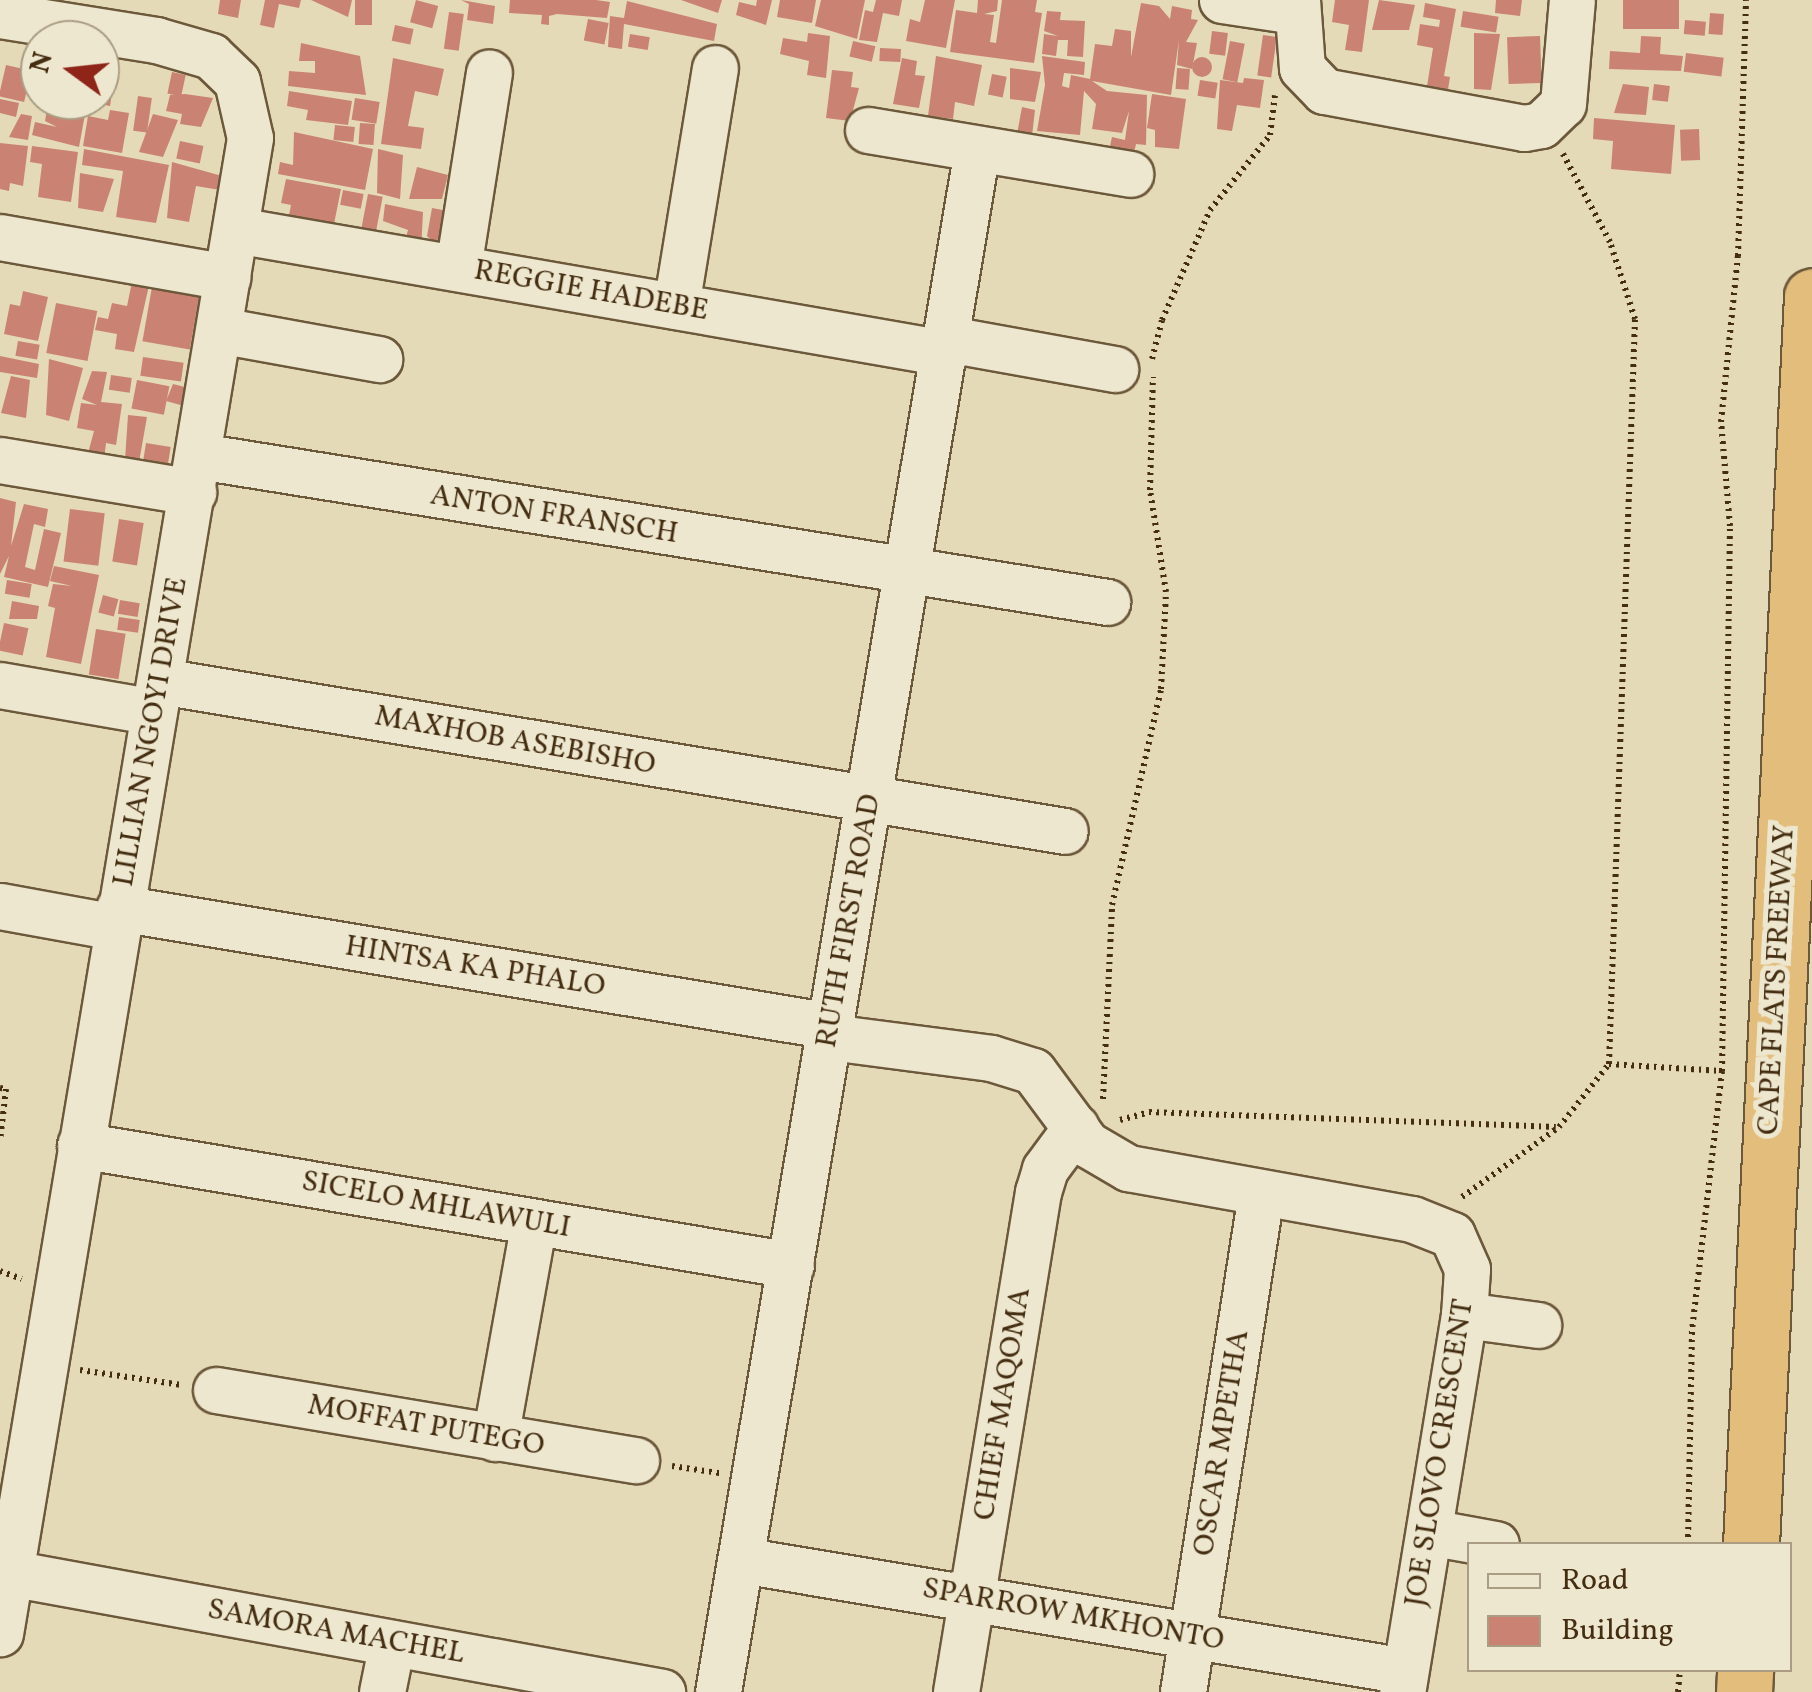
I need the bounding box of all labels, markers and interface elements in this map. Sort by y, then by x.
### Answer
north arrow [20,20,120,120]
text: N [21,48,64,77]
street label: REGGIE HADEBE [471,253,711,329]
street label: ANTON FRANSCH [428,478,680,552]
street label: LILLIAN NGOYI DRIVE [106,575,196,889]
street label: MAXHOB ASEBISHO [372,699,658,783]
street label: RUTH FIRST ROAD [809,791,889,1051]
street label: CAPE FLATS FREEWAY [1751,824,1803,1136]
street label: HINTSA KA PHALO [342,929,608,1005]
street label: SICELO MHLAWULI [299,1164,573,1246]
street label: CHIEF MAQOMA [967,1285,1039,1523]
street label: JOE SLOVO CRESCENT [1398,1297,1482,1609]
street label: OSCAR MPETHA [1186,1327,1258,1559]
street label: MOFFAT PUTEGO [304,1387,548,1465]
legend [1467,1542,1792,1672]
text: Road [1561,1560,1629,1602]
street label: SPARROW MKHONTO [919,1571,1227,1659]
street label: SAMORA MACHEL [205,1592,467,1672]
text: Building [1561,1610,1674,1652]

